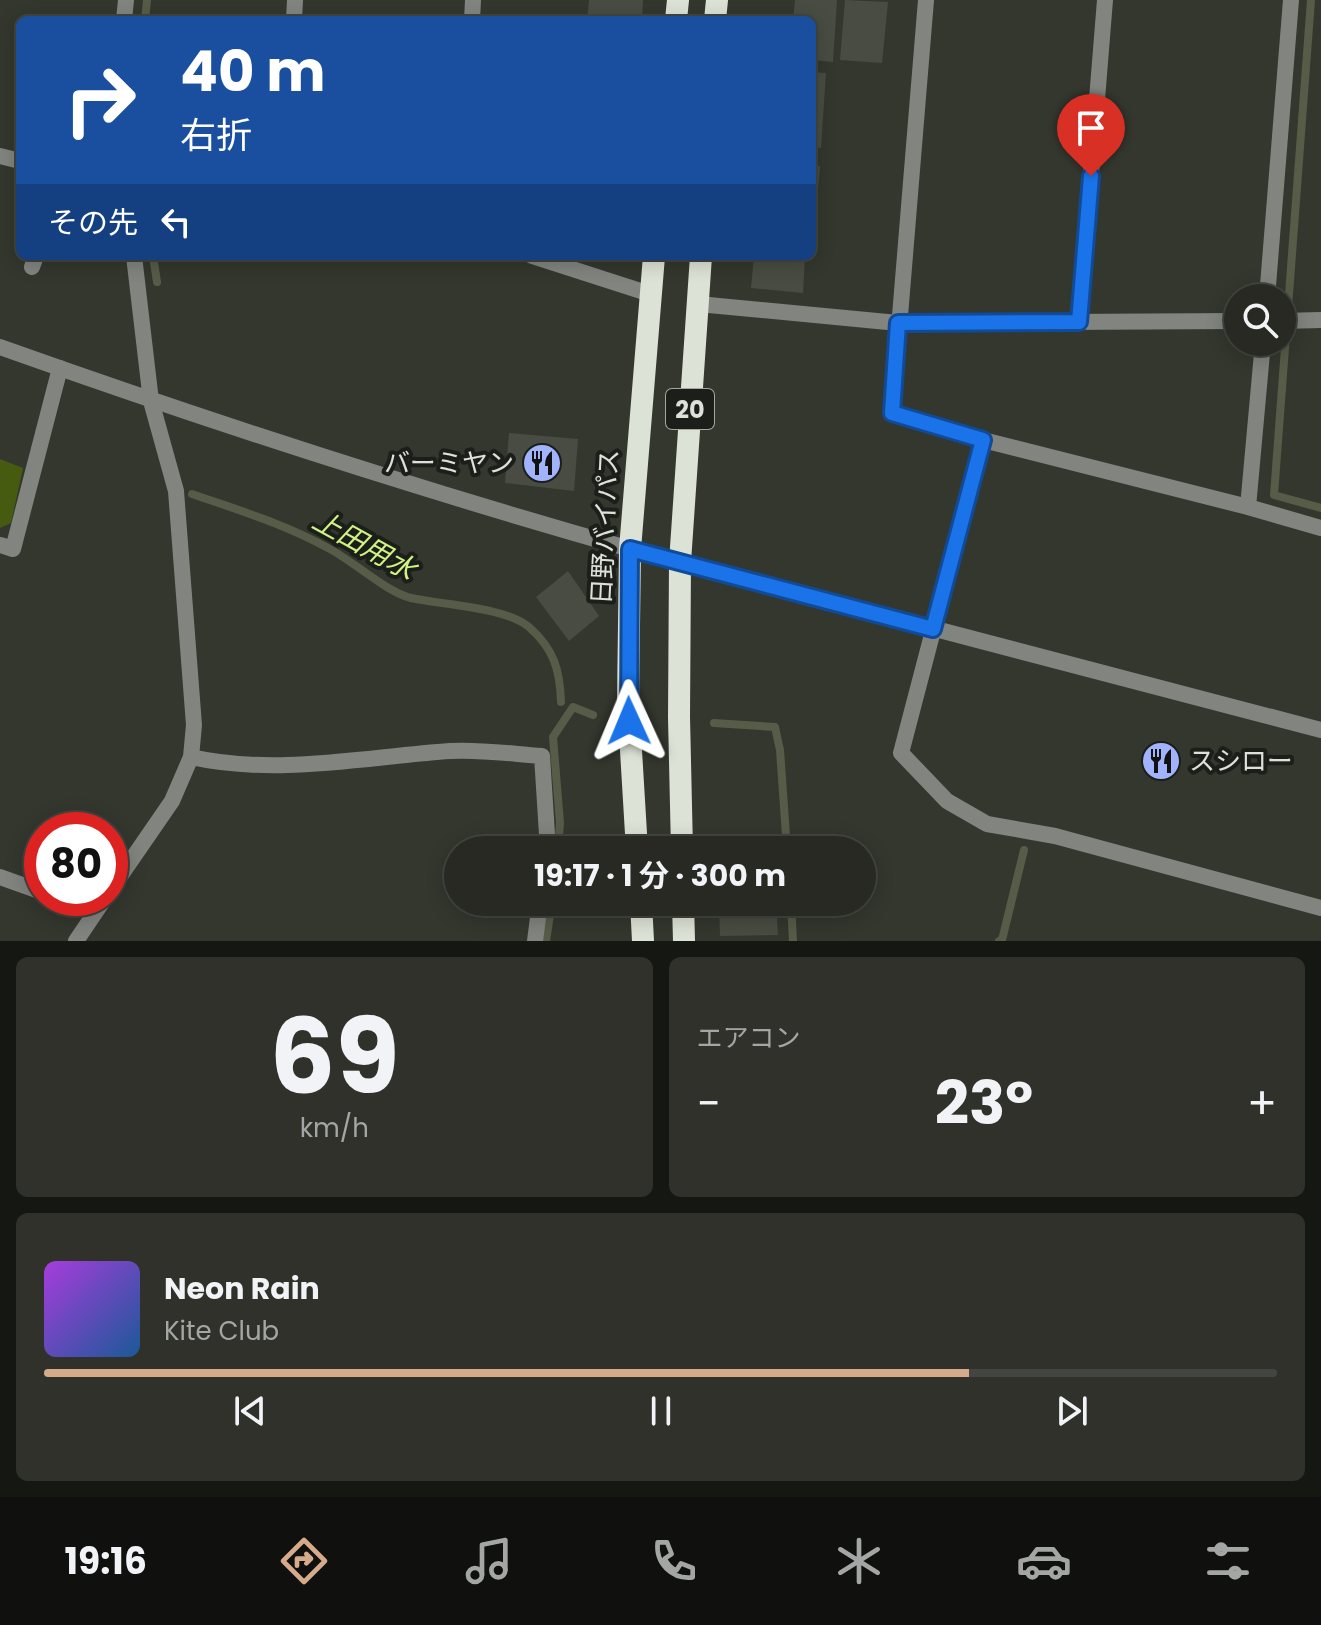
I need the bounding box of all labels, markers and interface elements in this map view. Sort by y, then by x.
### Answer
text: 40 m [180,32,326,111]
icon: right [48,48,152,152]
pin [1057,94,1125,176]
icon: arrive [1069,106,1113,150]
text: 右折 [180,110,252,161]
icon: left [154,200,198,244]
text: その先 [48,201,138,244]
map controls [1224,284,1296,356]
button: search [1224,284,1296,356]
road number: 20 [666,389,714,429]
restaurant icon: バーミヤン [521,442,563,484]
place label: バーミヤン [384,445,514,481]
street label: 日野バイパス [583,448,627,606]
water label: 上田用水 [306,501,425,591]
position arrow [587,679,671,763]
restaurant icon: スシロー [1140,740,1182,782]
place label: スシロー [1189,743,1293,779]
speed limit sign: 80 [24,812,128,916]
text: 19:17 · 1 分 · 300 m [534,854,786,897]
text: 69 [269,984,399,1129]
text: エアコン [697,1020,801,1056]
text: 23° [935,1061,1033,1145]
text: − [697,1073,721,1134]
text: + [1247,1073,1277,1134]
text: km/h [300,1110,369,1146]
text: Neon Rain [164,1267,320,1310]
text: Kite Club [164,1313,279,1349]
icon: previous [228,1389,272,1433]
icon: pause [639,1389,683,1433]
icon: next [1050,1389,1094,1433]
icon: directions [276,1533,332,1589]
icon: music [461,1533,517,1589]
icon: phone [646,1533,702,1589]
icon: climate [831,1533,887,1589]
icon: car [1016,1533,1072,1589]
icon: filters [1200,1533,1256,1589]
text: 19:16 [64,1536,147,1587]

